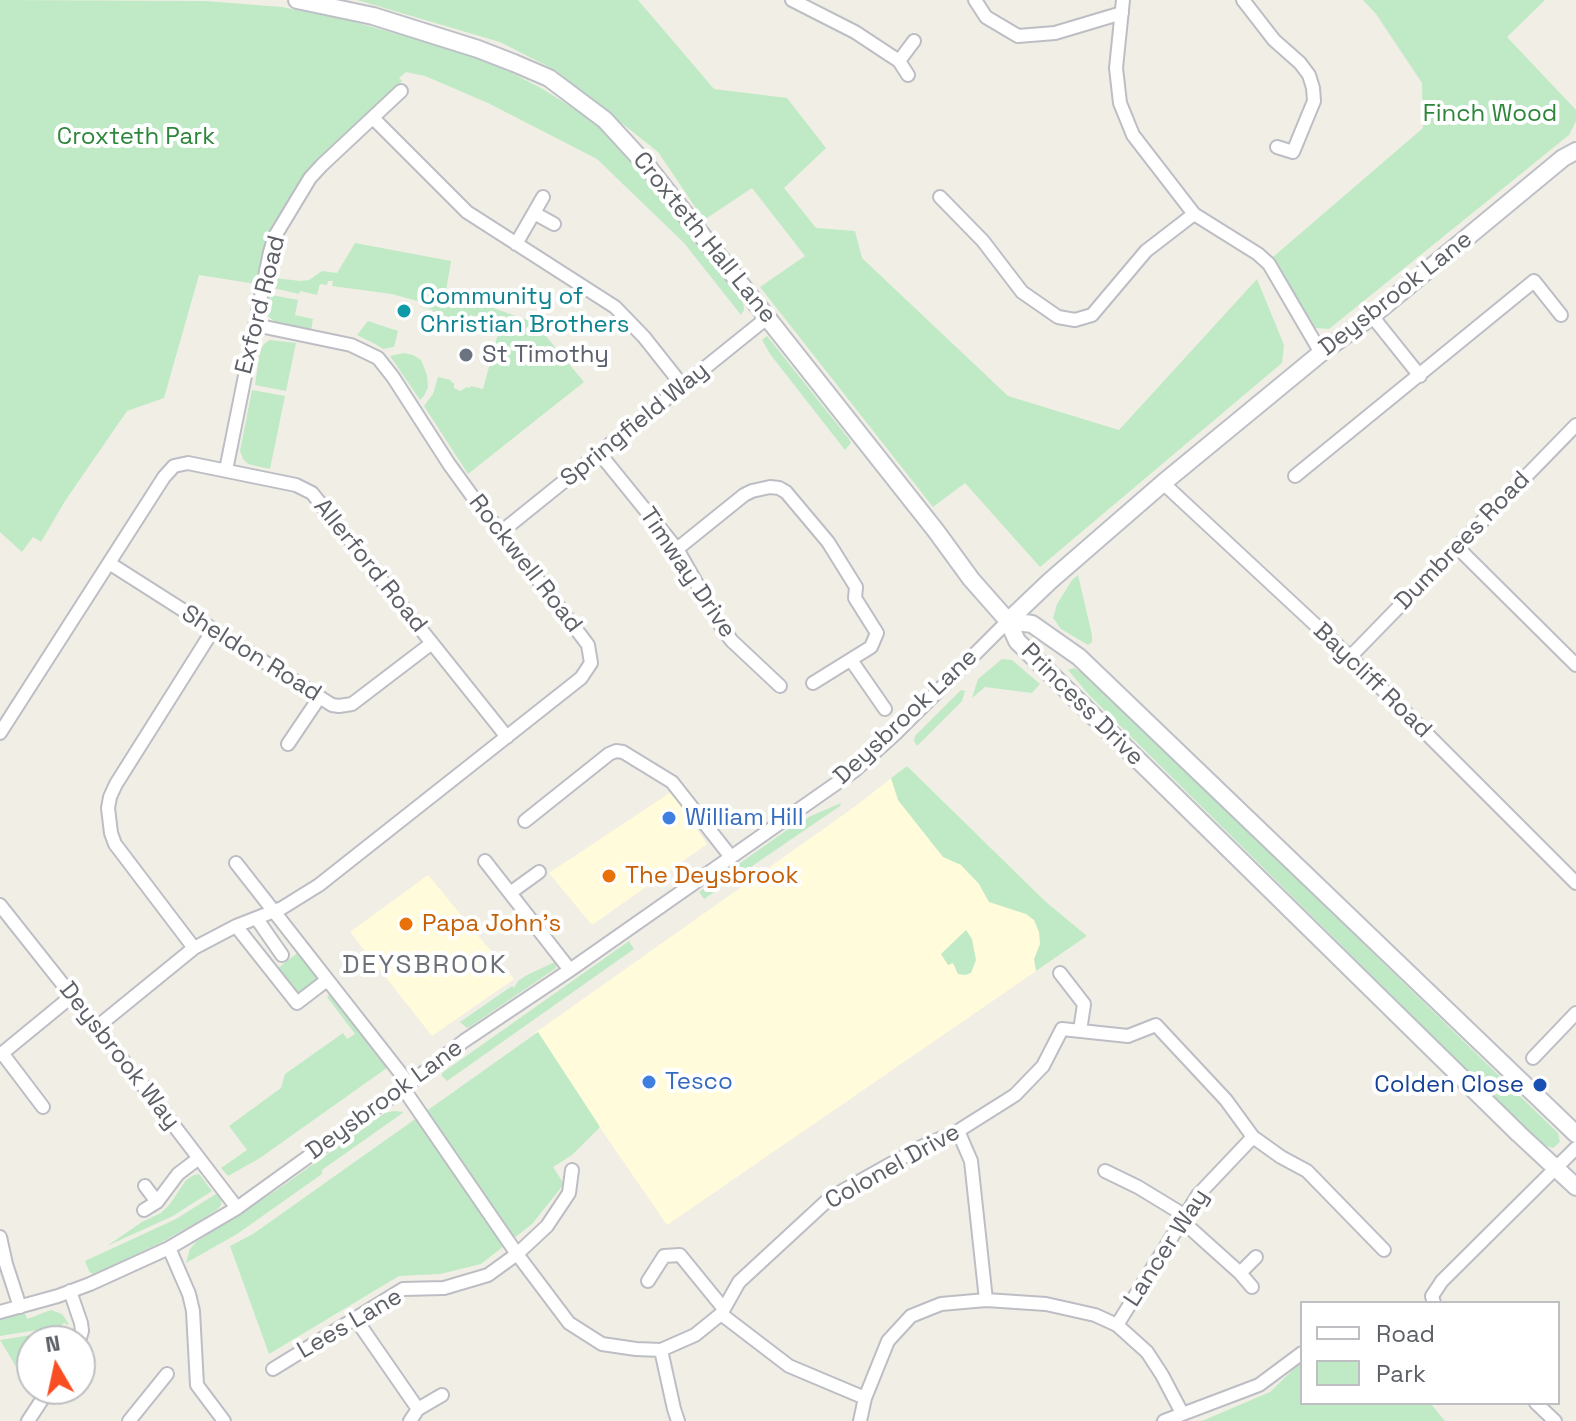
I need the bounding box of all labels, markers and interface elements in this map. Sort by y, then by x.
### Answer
park label: Finch Wood [1423,100,1557,128]
park label: Croxteth Park [57,123,215,151]
street label: Croxteth Hall Lane [626,147,782,329]
street label: Deysbrook Lane [1314,225,1478,363]
street label: Exford Road [230,233,292,377]
place label: Community of Christian Brothers [420,283,629,339]
marker: Community of Christian Brothers [395,302,413,320]
place label: St Timothy [482,341,609,369]
marker: St Timothy [457,346,475,364]
street label: Springfield Way [555,357,715,493]
street label: Dumbrees Road [1390,466,1536,616]
street label: Rockwell Road [462,489,588,639]
street label: Allerford Road [307,493,433,639]
street label: Timway Drive [633,502,741,644]
street label: Sheldon Road [176,600,326,708]
street label: Baycliff Road [1307,617,1437,745]
street label: Princess Drive [1015,638,1149,772]
street label: Deysbrook Lane [828,643,984,791]
place label: William Hill [685,804,804,832]
marker: William Hill [660,809,678,827]
place label: The Deysbrook [625,862,798,890]
marker: The Deysbrook [600,867,618,885]
place label: Papa John's [422,910,561,938]
marker: Papa John's [397,915,415,933]
district label: DEYSBROOK [342,950,508,982]
street label: Deysbrook Way [52,977,186,1135]
street label: Deysbrook Lane [301,1034,469,1166]
place label: Tesco [665,1068,733,1096]
place label: Colden Close [1374,1071,1524,1099]
marker: Tesco [640,1073,658,1091]
marker: Colden Close [1531,1076,1549,1094]
street label: Colonel Drive [821,1118,965,1216]
street label: Lancer Way [1118,1184,1216,1312]
street label: Lees Lane [293,1283,407,1365]
legend [1300,1301,1560,1405]
text: Road [1376,1318,1435,1349]
north arrow [16,1325,96,1405]
text: N [43,1328,62,1358]
text: Park [1376,1358,1426,1389]

